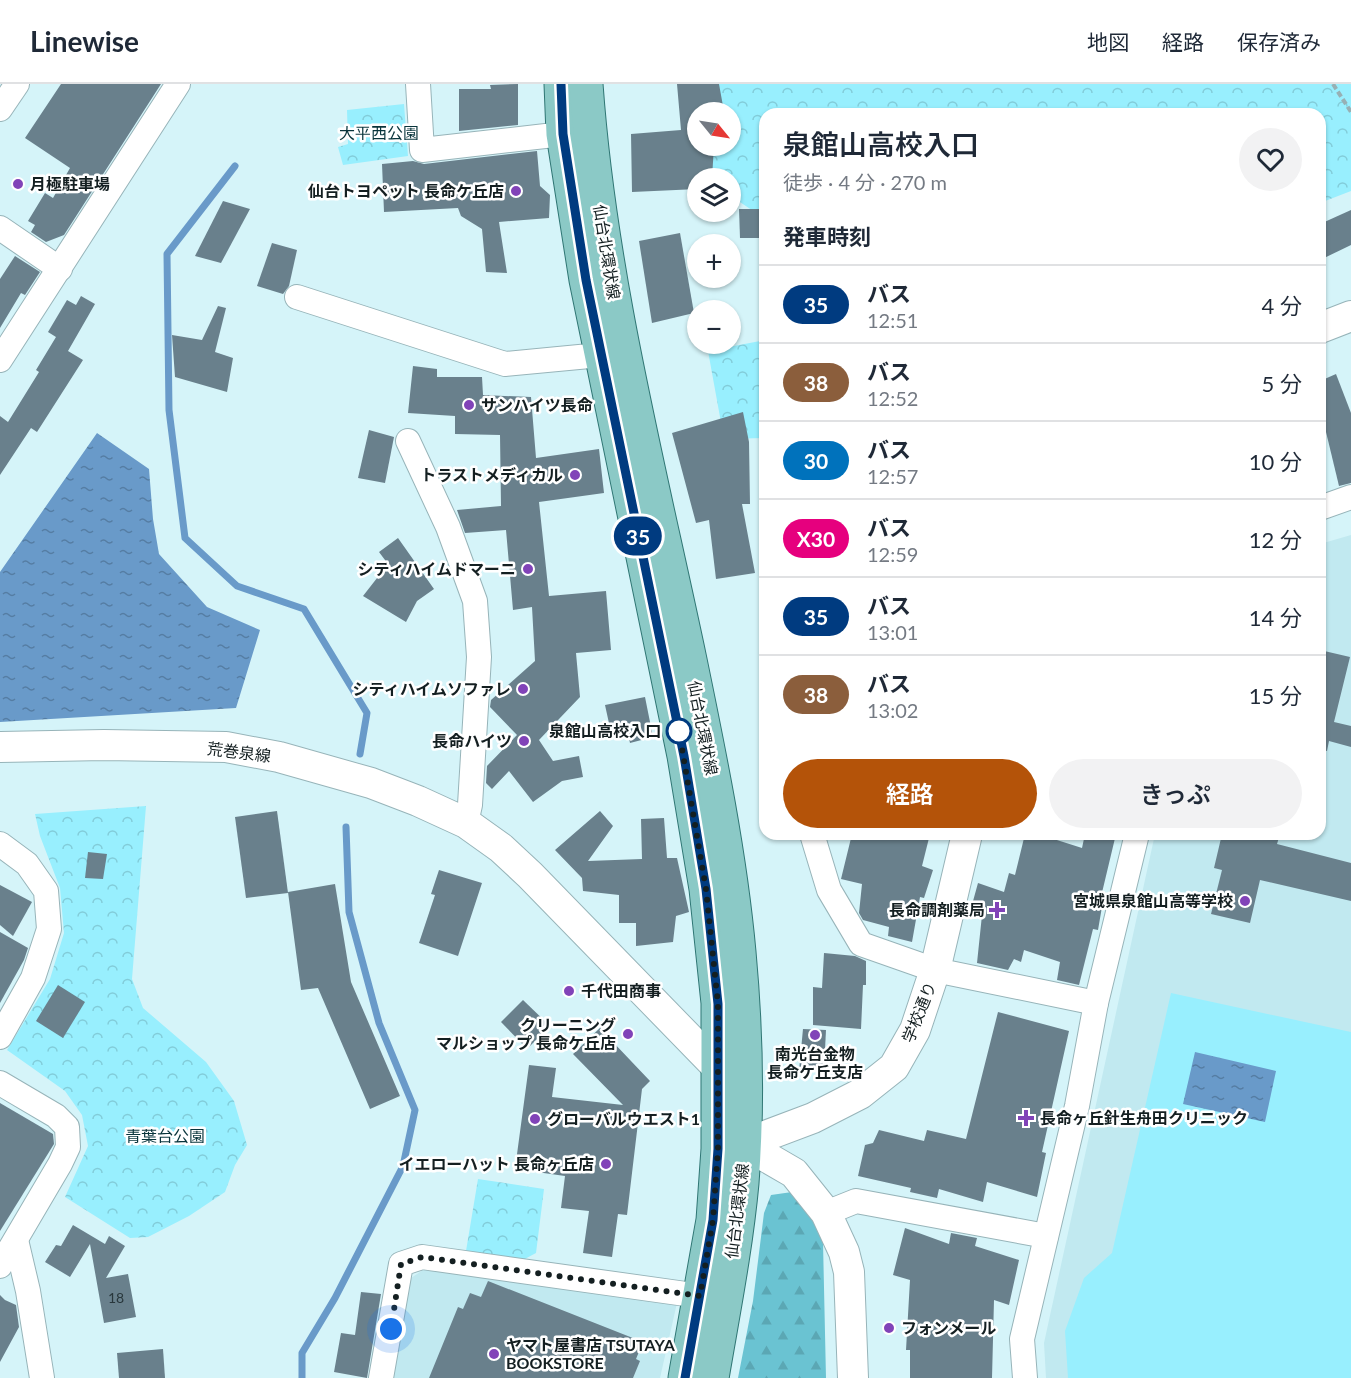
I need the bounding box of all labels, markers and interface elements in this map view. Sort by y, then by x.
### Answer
text: Linewise [30,24,139,58]
text: 地図 [1087,29,1129,54]
text: 経路 [1162,29,1204,54]
text: 保存済み [1237,29,1321,54]
north arrow [687,102,741,156]
map controls [687,102,741,354]
park label: 大平西公園 [339,123,419,142]
text: 泉館山高校入口 [783,127,979,161]
button: heart [1239,128,1302,191]
button: layers [687,168,741,222]
text: 徒歩 · 4 分 · 270 m [783,170,947,194]
place label: 月極駐車場 [30,174,110,193]
marker: 月極駐車場 [11,177,25,191]
place label: 仙台トヨペット 長命ケ丘店 [307,181,504,200]
marker: 仙台トヨペット 長命ケ丘店 [509,184,523,198]
street label: 仙台北環状線 [591,203,624,301]
text: 発車時刻 [783,223,871,250]
button: + [687,234,741,288]
text: バス [867,280,911,307]
text: 35 [804,292,828,317]
text: 4 分 [1262,292,1302,319]
button: − [687,300,741,354]
text: 12:51 [867,308,918,332]
text: バス [867,358,911,385]
text: 38 [804,370,828,395]
text: 5 分 [1262,370,1302,397]
text: 12:52 [867,386,918,410]
place label: サンハイツ長命 [481,395,593,414]
marker: サンハイツ長命 [462,398,476,412]
text: バス [867,436,911,463]
text: 30 [804,448,828,473]
text: 10 分 [1249,448,1302,475]
text: 12:57 [867,464,918,488]
place label: トラストメディカル [420,465,563,484]
marker: トラストメディカル [568,468,582,482]
text: バス [867,514,911,541]
line badge: 35 [611,516,665,556]
text: 35 [626,524,650,549]
text: X30 [797,526,835,551]
text: 12 分 [1249,526,1302,553]
text: 12:59 [867,542,918,566]
place label: シティハイムドマーニ [358,559,516,578]
marker: シティハイムドマーニ [521,562,535,576]
text: バス [867,592,911,619]
text: 35 [804,604,828,629]
text: 14 分 [1249,604,1302,631]
text: 13:01 [867,620,918,644]
text: バス [867,670,911,697]
place label: シティハイムソファレ [353,679,511,698]
street label: 仙台北環状線 [685,679,722,777]
marker: シティハイムソファレ [516,682,530,696]
text: 38 [804,682,828,707]
text: 15 分 [1249,682,1302,709]
text: 13:02 [867,698,918,722]
marker: 泉館山高校入口 [666,718,692,744]
place label: 泉館山高校入口 [549,721,661,740]
place label: 長命ハイツ [432,731,512,750]
marker: 長命ハイツ [517,734,531,748]
street label: 荒巻泉線 [206,738,272,765]
button: 経路 [783,759,1037,828]
button: きっぷ [1049,759,1302,828]
place label: 宮城県泉館山高等学校 [1073,891,1233,910]
marker: 宮城県泉館山高等学校 [1238,894,1252,908]
place label: 長命調剤薬局 [889,900,985,919]
marker: 長命調剤薬局 [990,903,1004,917]
street label: 学校通り [898,979,939,1045]
place label: 千代田商事 [581,981,661,1000]
marker: 千代田商事 [562,984,576,998]
place label: クリーニング マルショップ 長命ケ丘店 [436,1015,616,1052]
marker: クリーニング マルショップ 長命ケ丘店 [621,1027,635,1041]
marker: 南光台金物 長命ケ丘支店 [808,1028,822,1042]
place label: 南光台金物 長命ケ丘支店 [767,1044,863,1081]
place label: 長命ヶ丘針生舟田クリニック [1040,1108,1248,1127]
place label: グローバルウエスト1 [547,1109,700,1128]
marker: 長命ヶ丘針生舟田クリニック [1017,1109,1035,1127]
marker: グローバルウエスト1 [528,1112,542,1126]
park label: 青葉台公園 [125,1126,205,1145]
place label: イエローハット 長命ヶ丘店 [399,1154,594,1173]
marker: イエローハット 長命ヶ丘店 [599,1157,613,1171]
street label: 仙台北環状線 [721,1162,752,1260]
house number: 18 [108,1289,124,1306]
your location [376,1314,406,1344]
place label: フォンメール [901,1318,997,1337]
marker: フォンメール [882,1321,896,1335]
place label: ヤマト屋書店 TSUTAYA BOOKSTORE [506,1335,676,1372]
marker: ヤマト屋書店 TSUTAYA BOOKSTORE [487,1347,501,1361]

